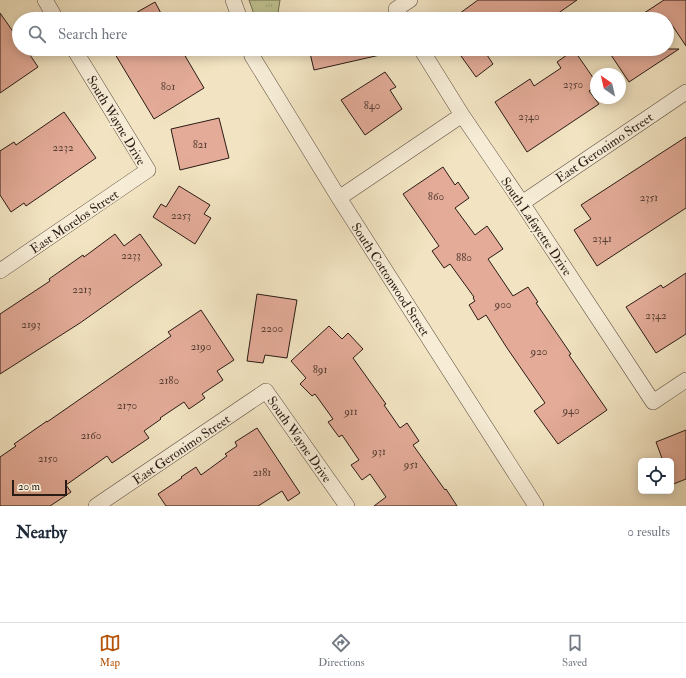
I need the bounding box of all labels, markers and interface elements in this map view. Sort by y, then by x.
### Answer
search box [12,12,674,56]
icon: search [26,23,48,45]
text: Search here [58,25,127,44]
north arrow [590,68,626,104]
street label: South Wayne Drive [82,73,149,169]
house number: 2350 [563,78,583,91]
house number: 801 [161,80,175,93]
house number: 840 [364,99,381,112]
street label: East Geronimo Street [553,109,656,186]
house number: 2340 [518,110,540,123]
house number: 821 [193,138,207,151]
house number: 2232 [53,141,74,154]
street label: South Lafayette Drive [496,174,575,280]
street label: East Morelos Street [27,186,122,257]
house number: 860 [428,190,445,203]
house number: 2351 [640,191,658,204]
house number: 2253 [171,209,191,222]
street label: South Cottonwood Street [348,220,433,339]
house number: 2341 [592,232,612,245]
house number: 2233 [121,249,141,262]
house number: 880 [456,251,472,264]
house number: 2213 [72,283,92,296]
house number: 900 [494,298,512,311]
house number: 2342 [645,309,667,322]
house number: 2193 [21,318,41,331]
house number: 2200 [261,322,284,335]
house number: 2190 [191,340,212,353]
house number: 920 [530,345,548,358]
house number: 891 [313,363,327,376]
house number: 2180 [159,374,180,387]
street label: South Wayne Drive [263,393,335,487]
house number: 2170 [117,399,137,412]
house number: 940 [561,404,580,417]
house number: 911 [343,405,358,418]
street label: East Geronimo Street [130,411,233,488]
house number: 2160 [81,429,102,442]
house number: 931 [371,445,386,458]
house number: 2150 [38,452,58,465]
house number: 951 [403,458,418,471]
map controls [638,458,674,494]
button: locate [638,458,674,494]
house number: 2181 [253,466,271,479]
scale bar [12,478,67,497]
text: 20 m [18,480,40,493]
text: Nearby [16,522,67,543]
text: 0 results [627,524,670,540]
tab: Map [99,632,121,669]
tab: Directions [318,632,365,669]
tab: Saved [562,632,587,669]

